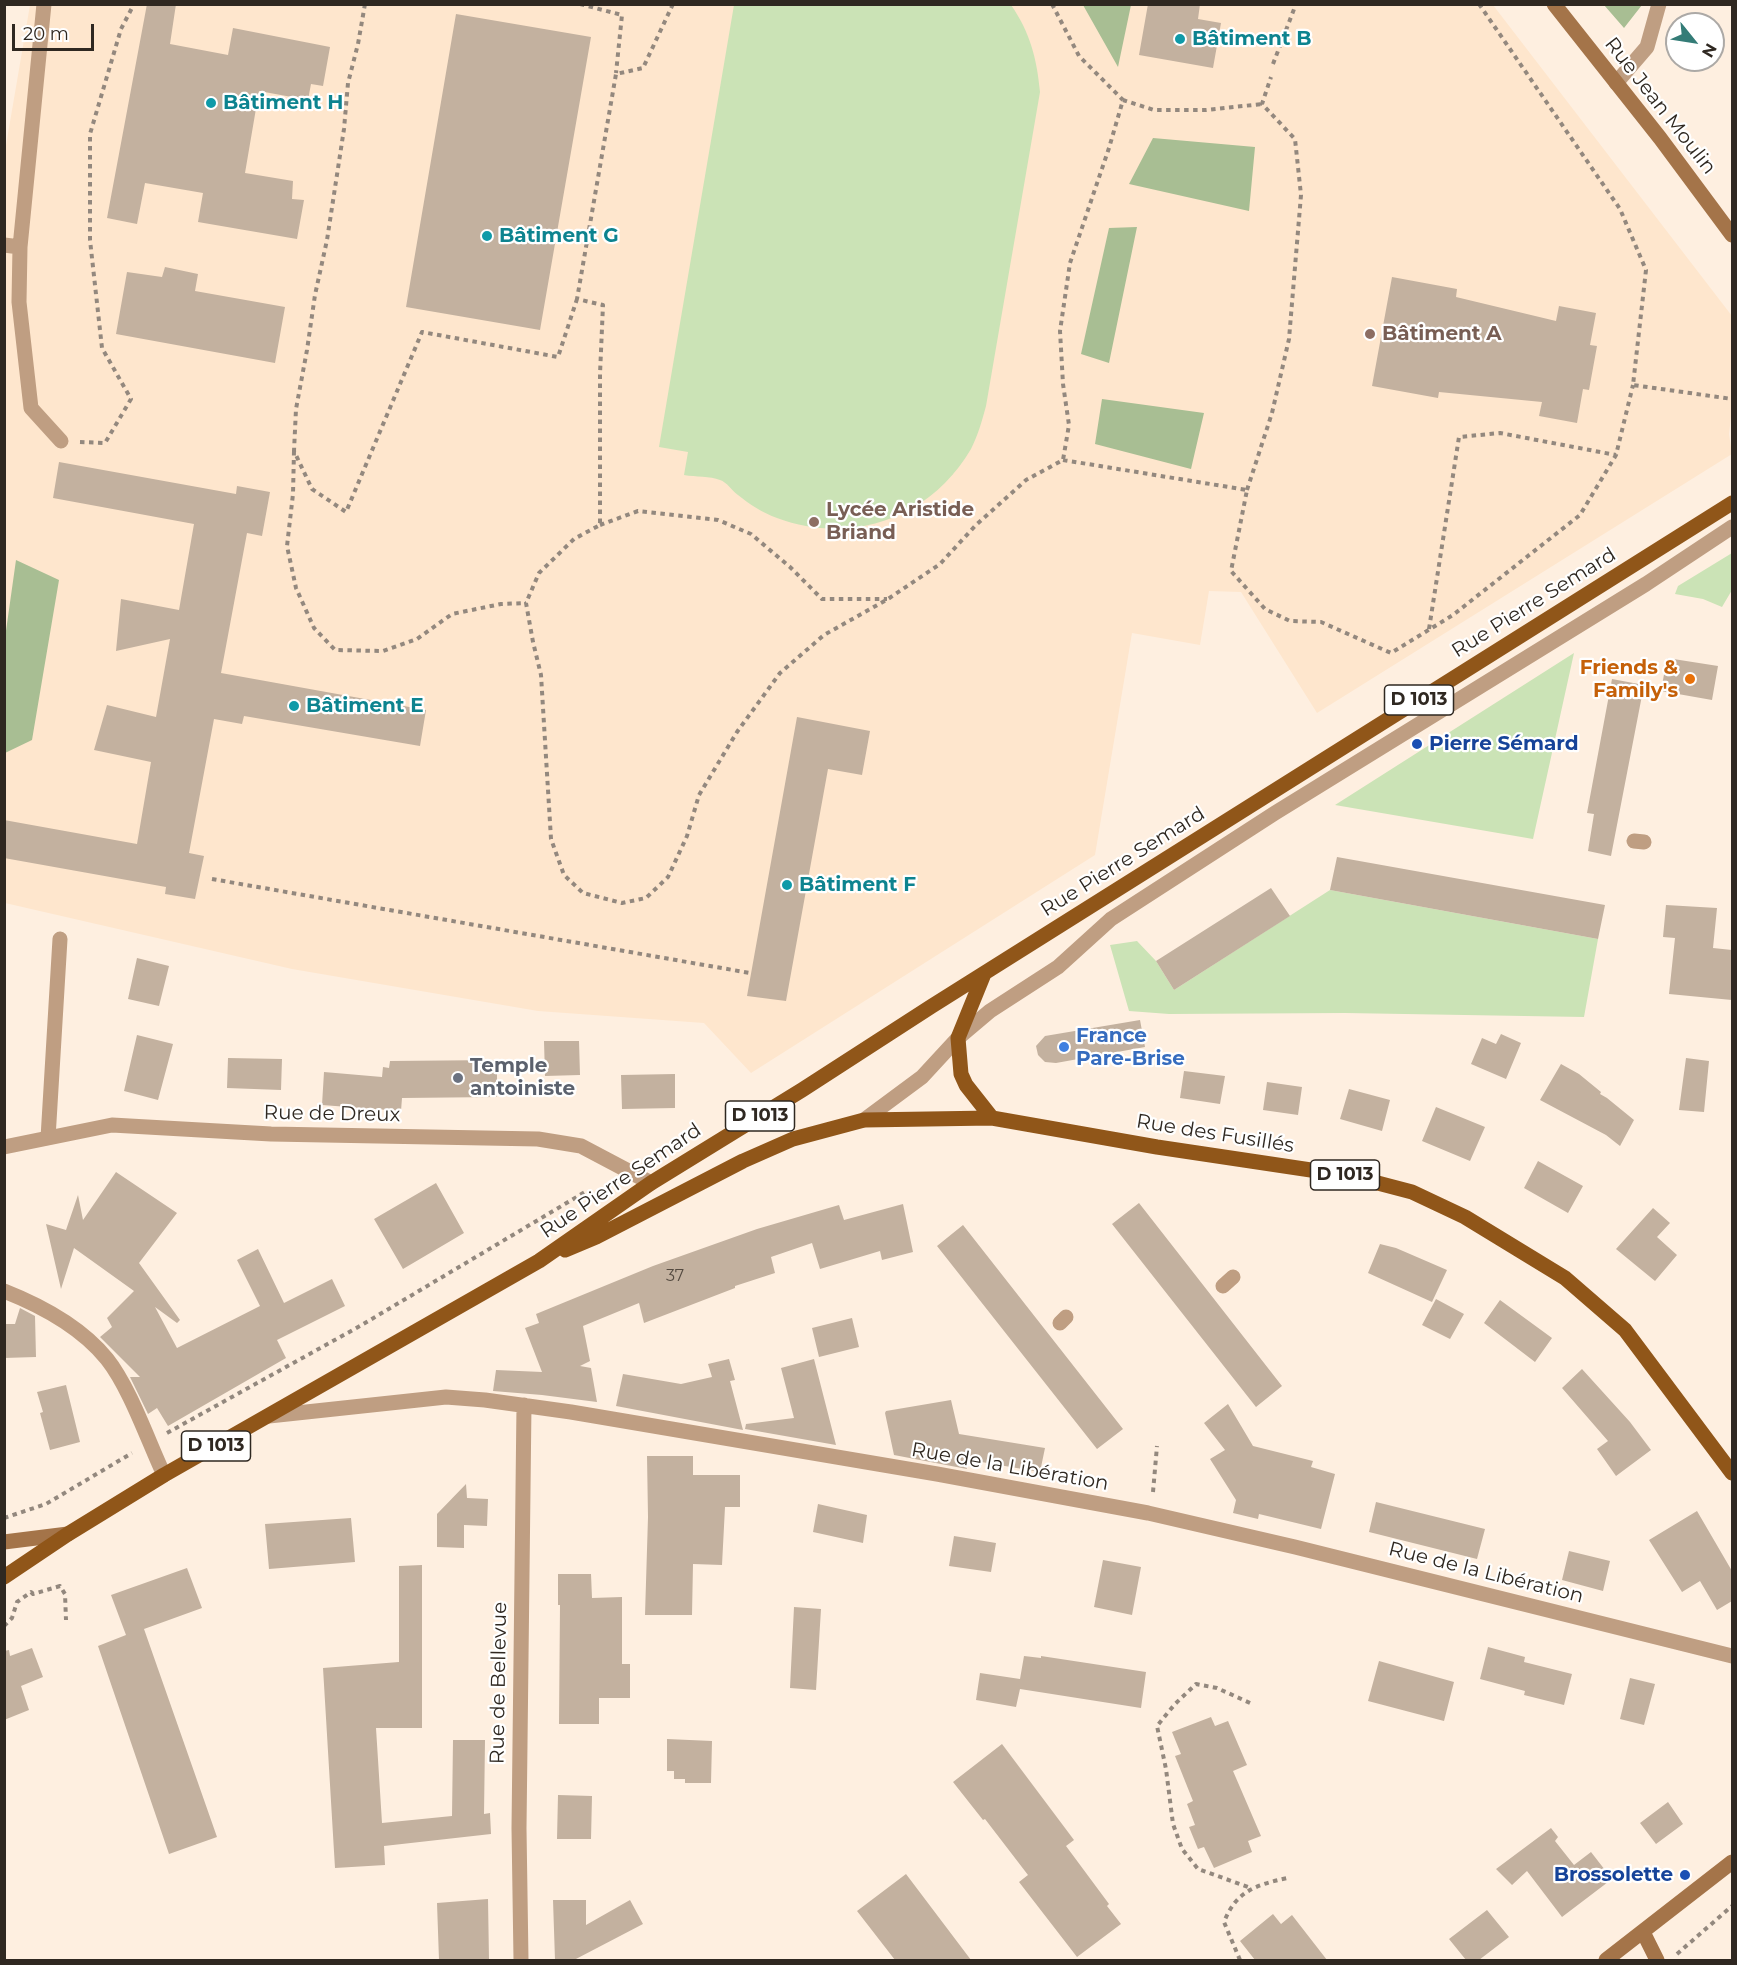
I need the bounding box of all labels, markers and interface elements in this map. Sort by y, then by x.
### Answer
scale bar [15,12,98,50]
north arrow [1665,12,1725,72]
text: 20 m [23,23,69,45]
place label: Bâtiment B [1192,27,1312,51]
marker: Bâtiment B [1173,32,1187,46]
street label: Rue Jean Moulin [1599,33,1721,179]
text: N [1698,40,1721,61]
place label: Bâtiment H [223,91,343,115]
marker: Bâtiment H [204,96,218,110]
place label: Bâtiment G [499,224,619,248]
marker: Bâtiment G [480,229,494,243]
place label: Bâtiment A [1382,322,1502,346]
marker: Bâtiment A [1363,327,1377,341]
place label: Lycée Aristide Briand [826,498,974,545]
marker: Lycée Aristide Briand [807,515,821,529]
street label: Rue Pierre Semard [1448,543,1620,663]
place label: Friends & Family's [1580,656,1678,703]
marker: Friends & Family's [1683,672,1697,686]
road number: D 1013 [1384,685,1454,715]
place label: Bâtiment E [306,694,424,718]
marker: Bâtiment E [287,699,301,713]
place label: Pierre Sémard [1429,732,1579,756]
marker: Pierre Sémard [1410,737,1424,751]
street label: Rue Pierre Semard [1037,802,1209,922]
place label: Bâtiment F [799,873,916,897]
marker: Bâtiment F [780,878,794,892]
place label: France Pare-Brise [1076,1024,1185,1071]
marker: France Pare-Brise [1057,1040,1071,1054]
place label: Temple antoiniste [470,1054,575,1101]
marker: Temple antoiniste [451,1071,465,1085]
street label: Rue de Dreux [264,1101,400,1127]
road number: D 1013 [726,1101,795,1131]
street label: Rue des Fusillés [1134,1110,1296,1158]
street label: Rue Pierre Semard [536,1118,706,1244]
road number: D 1013 [1310,1160,1380,1190]
house number: 37 [666,1266,684,1286]
road number: D 1013 [182,1431,250,1461]
street label: Rue de la Libération [909,1438,1111,1496]
street label: Rue de la Libération [1386,1537,1586,1609]
street label: Rue de Bellevue [486,1602,512,1764]
place label: Brossolette [1554,1863,1673,1887]
marker: Brossolette [1678,1868,1692,1882]

